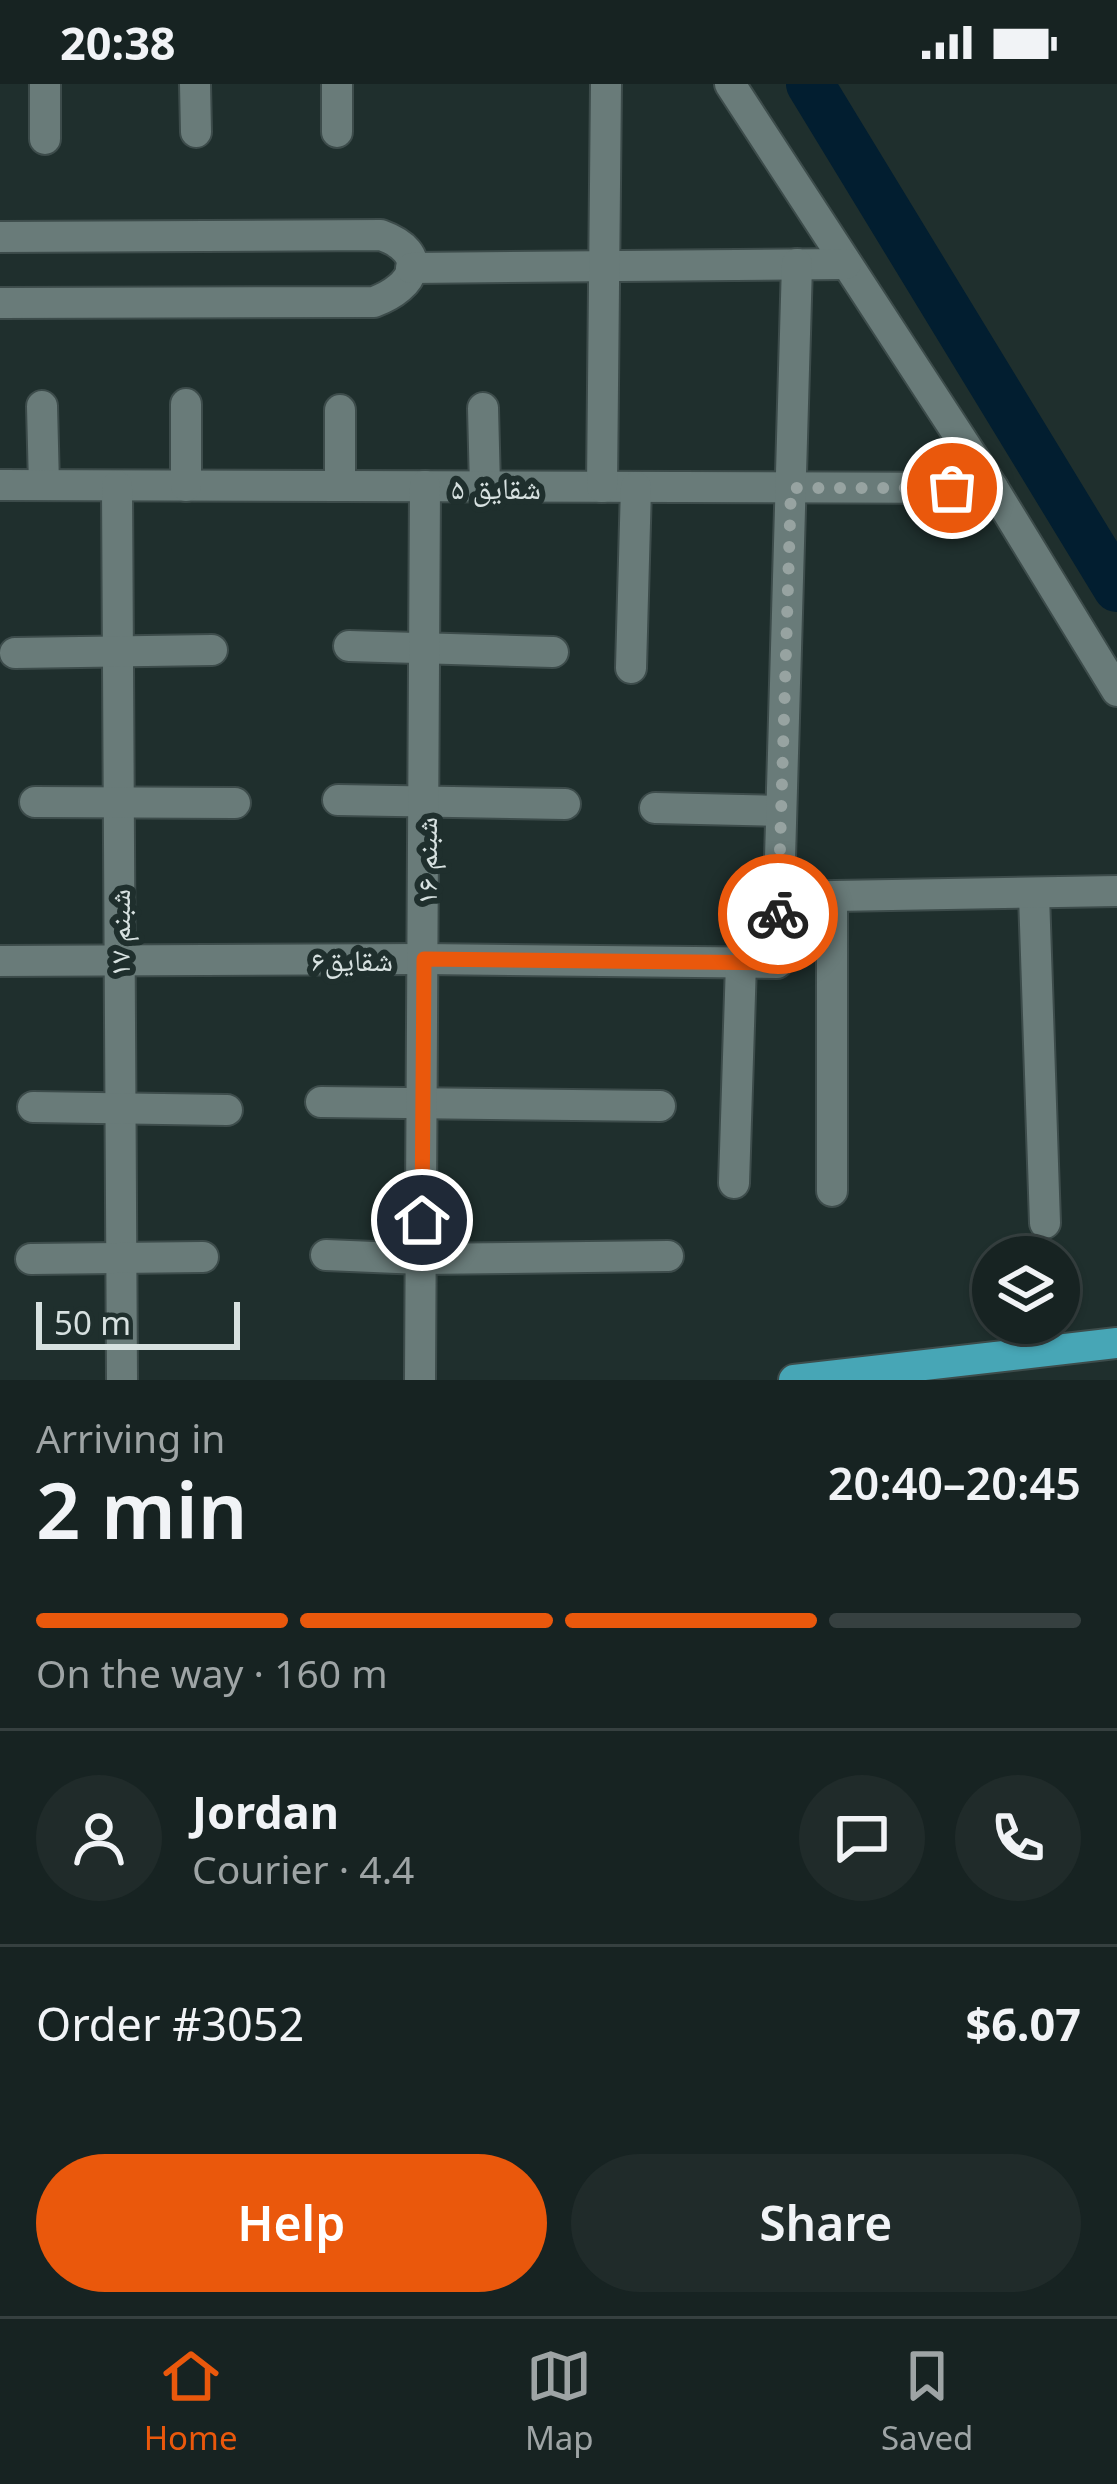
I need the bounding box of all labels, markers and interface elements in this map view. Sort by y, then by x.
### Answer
text: 20:38 [60,12,176,73]
pin [901,437,1003,539]
icon: bag [919,455,985,521]
street label: شقایق ۵ [451,467,541,508]
street label: شبنم ۱۶ [405,817,447,905]
courier [718,854,838,974]
icon: bike [745,881,811,947]
street label: شبنم ۱۷ [98,889,140,977]
street label: شقایق۶ [311,939,393,980]
pin [371,1169,473,1271]
icon: home [389,1187,455,1253]
map controls [972,1236,1080,1344]
button: layers [972,1236,1080,1344]
scale bar [36,1296,240,1349]
text: 50 m [54,1300,131,1345]
text: Arriving in [36,1411,225,1464]
text: 20:40–20:45 [828,1452,1081,1513]
text: 2 min [36,1456,248,1562]
text: On the way · 160 m [36,1646,388,1699]
button: person [36,1775,162,1901]
button: chat [799,1775,925,1901]
button: phone [955,1775,1081,1901]
text: Jordan [192,1781,339,1842]
text: Courier · 4.4 [192,1842,414,1895]
text: Order #3052 [36,1993,304,2054]
text: $6.07 [965,1993,1081,2054]
button: Help [36,2154,547,2292]
button: Share [571,2154,1081,2292]
tab: Home [144,2343,238,2460]
tab: Map [525,2343,594,2460]
tab: Saved [881,2343,973,2460]

